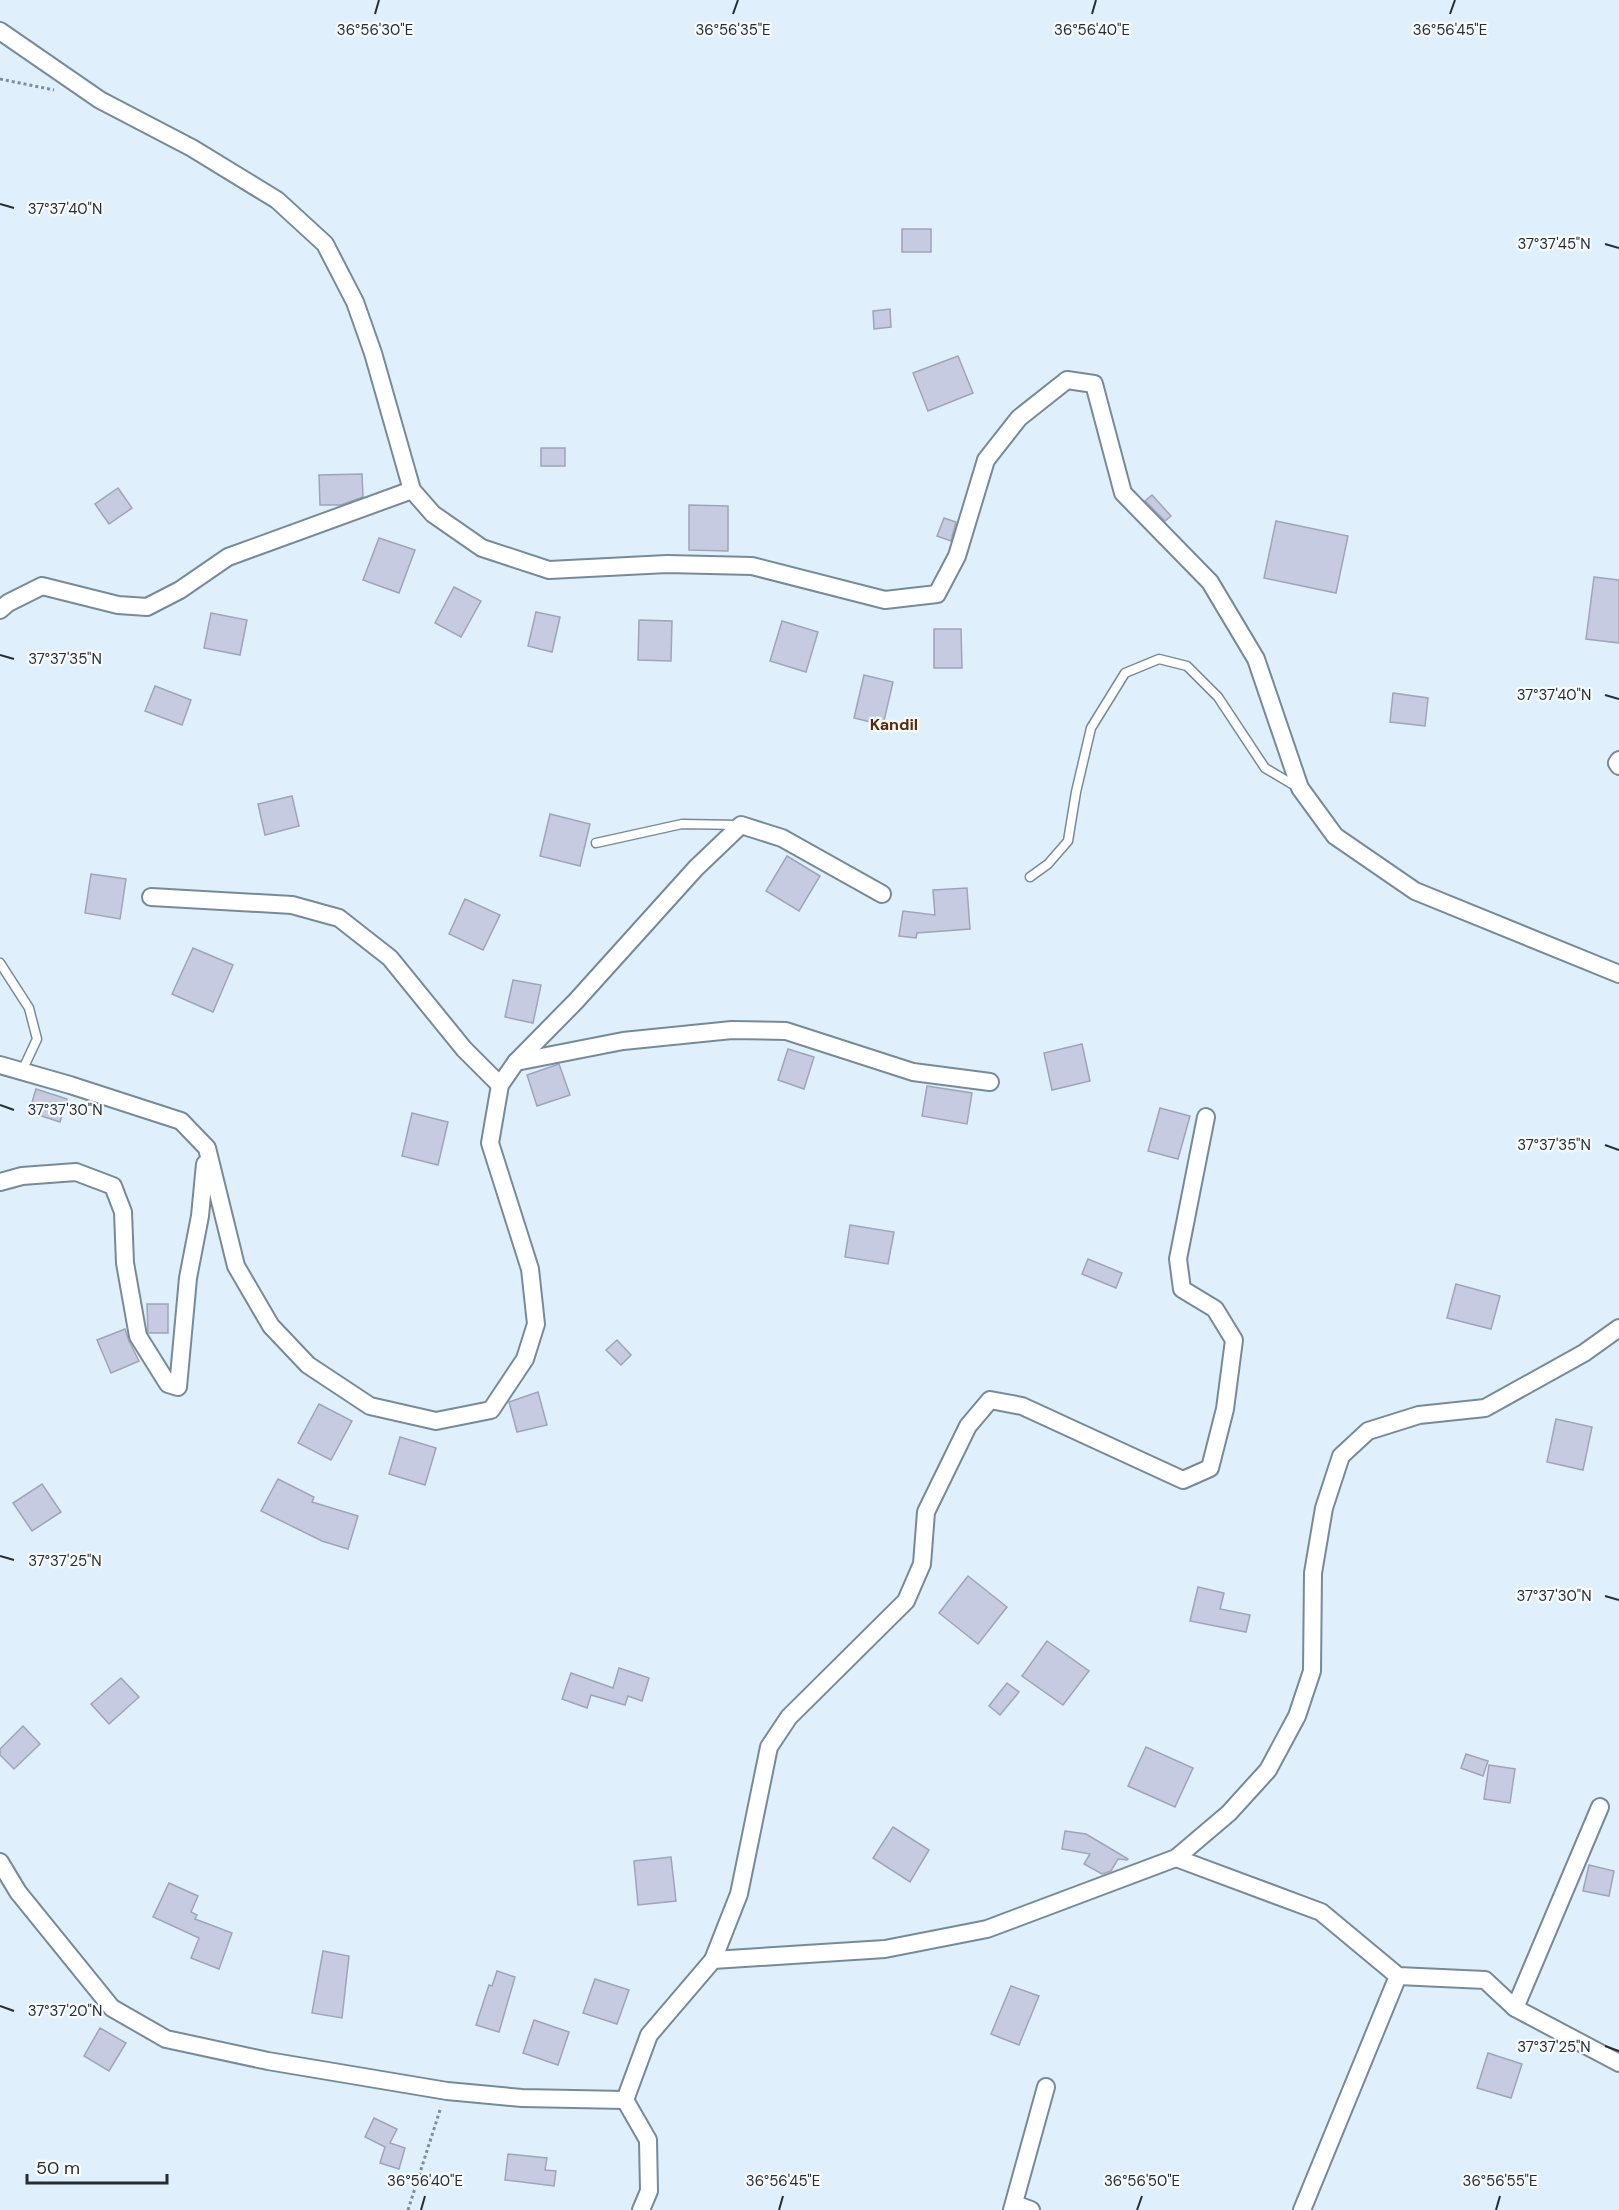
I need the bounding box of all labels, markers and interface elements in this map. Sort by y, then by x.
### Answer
text: 36°56'30"E [337,20,413,40]
text: 36°56'35"E [696,20,771,40]
text: 36°56'40"E [1054,20,1130,40]
text: 36°56'45"E [1413,20,1487,40]
text: 37°37'40"N [28,199,102,219]
text: 37°37'45"N [1517,234,1591,254]
text: 37°37'35"N [28,649,102,669]
text: 37°37'40"N [1517,685,1591,705]
district label: Kandil [870,714,918,735]
text: 37°37'30"N [27,1100,103,1120]
text: 37°37'35"N [1517,1135,1591,1155]
text: 37°37'25"N [28,1551,102,1571]
text: 37°37'30"N [1516,1586,1592,1606]
text: 37°37'20"N [28,2001,102,2021]
text: 37°37'25"N [1517,2037,1591,2057]
scale bar [27,2147,166,2185]
text: 50 m [36,2156,80,2180]
text: 36°56'40"E [387,2171,463,2191]
text: 36°56'45"E [746,2171,820,2191]
text: 36°56'50"E [1104,2171,1180,2191]
text: 36°56'55"E [1463,2171,1537,2191]

